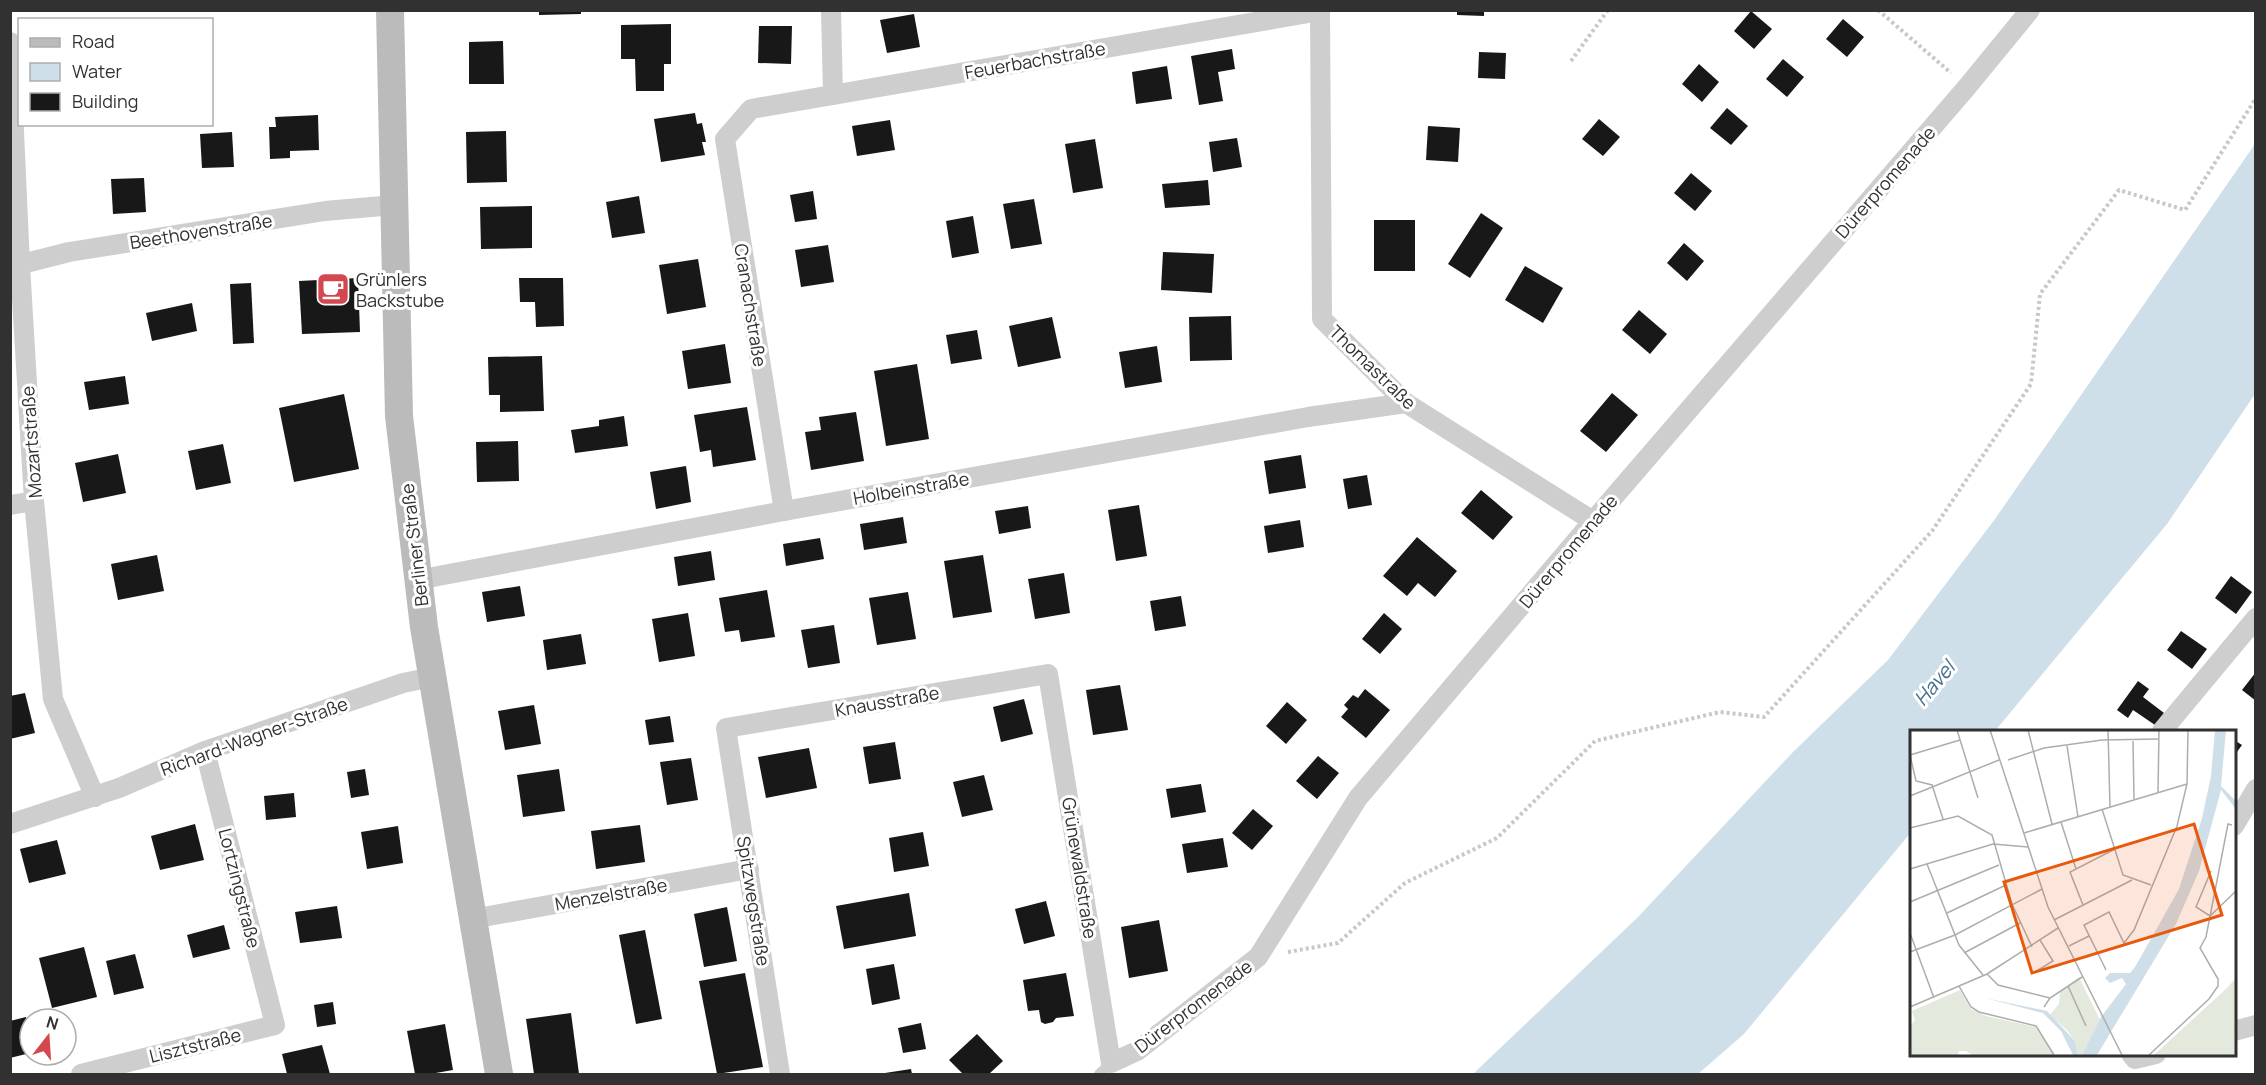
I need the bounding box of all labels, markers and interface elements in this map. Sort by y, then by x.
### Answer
legend [18,18,213,126]
text: Road [72,29,115,53]
street label: Feuerbachstraße [963,36,1107,84]
text: Water [72,59,122,83]
text: Building [72,89,138,113]
street label: Dürerpromenade [1830,121,1940,243]
street label: Beethovenstraße [128,208,274,254]
street label: Cranachstraße [729,242,773,368]
place label: Grünlers Backstube [356,267,444,312]
cafe icon: Grünlers Backstube [315,271,351,307]
street label: Thomastraße [1325,320,1421,414]
street label: Mozartstraße [15,385,47,499]
street label: Holbeinstraße [851,466,971,510]
street label: Berliner Straße [395,482,433,608]
street label: Dürerpromenade [1513,489,1623,613]
water label: Havel [1907,653,1962,711]
street label: Knausstraße [833,680,941,722]
street label: Richard-Wagner-Straße [157,691,351,781]
inset map [1910,730,2236,1055]
street label: Grünewaldstraße [1057,796,1103,940]
street label: Lortzingstraße [214,826,266,950]
street label: Spitzwegstraße [732,834,776,968]
street label: Menzelstraße [553,872,669,916]
street label: Dürerpromenade [1129,954,1257,1058]
north arrow [18,1007,78,1067]
text: N [44,1010,61,1035]
street label: Lisztstraße [147,1022,243,1068]

